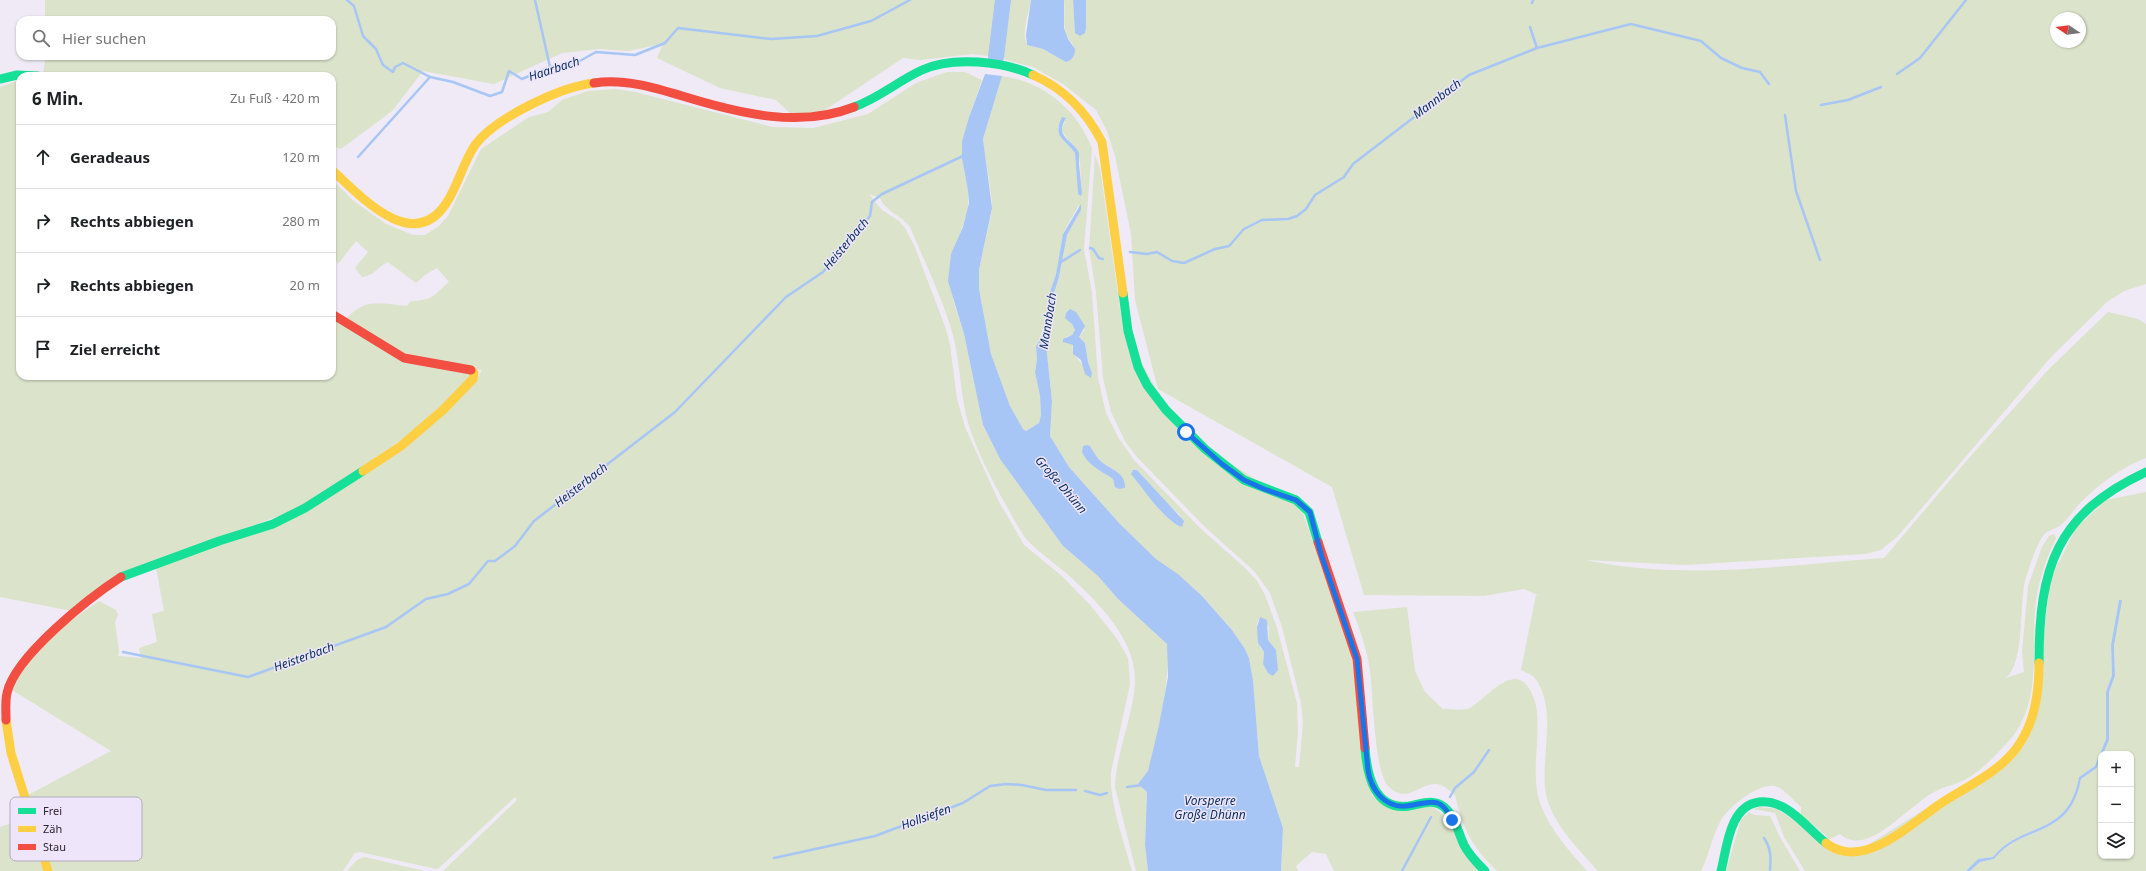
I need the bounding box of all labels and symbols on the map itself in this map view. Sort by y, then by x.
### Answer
north arrow [2050,12,2086,48]
water label: Haarbach [526,52,582,85]
water label: Mannbach [1409,75,1465,123]
water label: Heisterbach [819,214,873,273]
water label: Mannbach [1035,291,1060,350]
route start [1177,423,1195,441]
water label: Große Dhünn [1032,452,1091,517]
water label: Heisterbach [551,458,611,511]
water label: Heisterbach [271,638,337,675]
water label: Vorsperre Große Dhünn [1174,792,1246,823]
legend [10,797,142,861]
water label: Hollsiefen [898,800,953,833]
text: Frei [43,803,62,818]
route end [1443,811,1461,829]
text: Zäh [43,821,62,836]
text: Stau [43,839,66,854]

